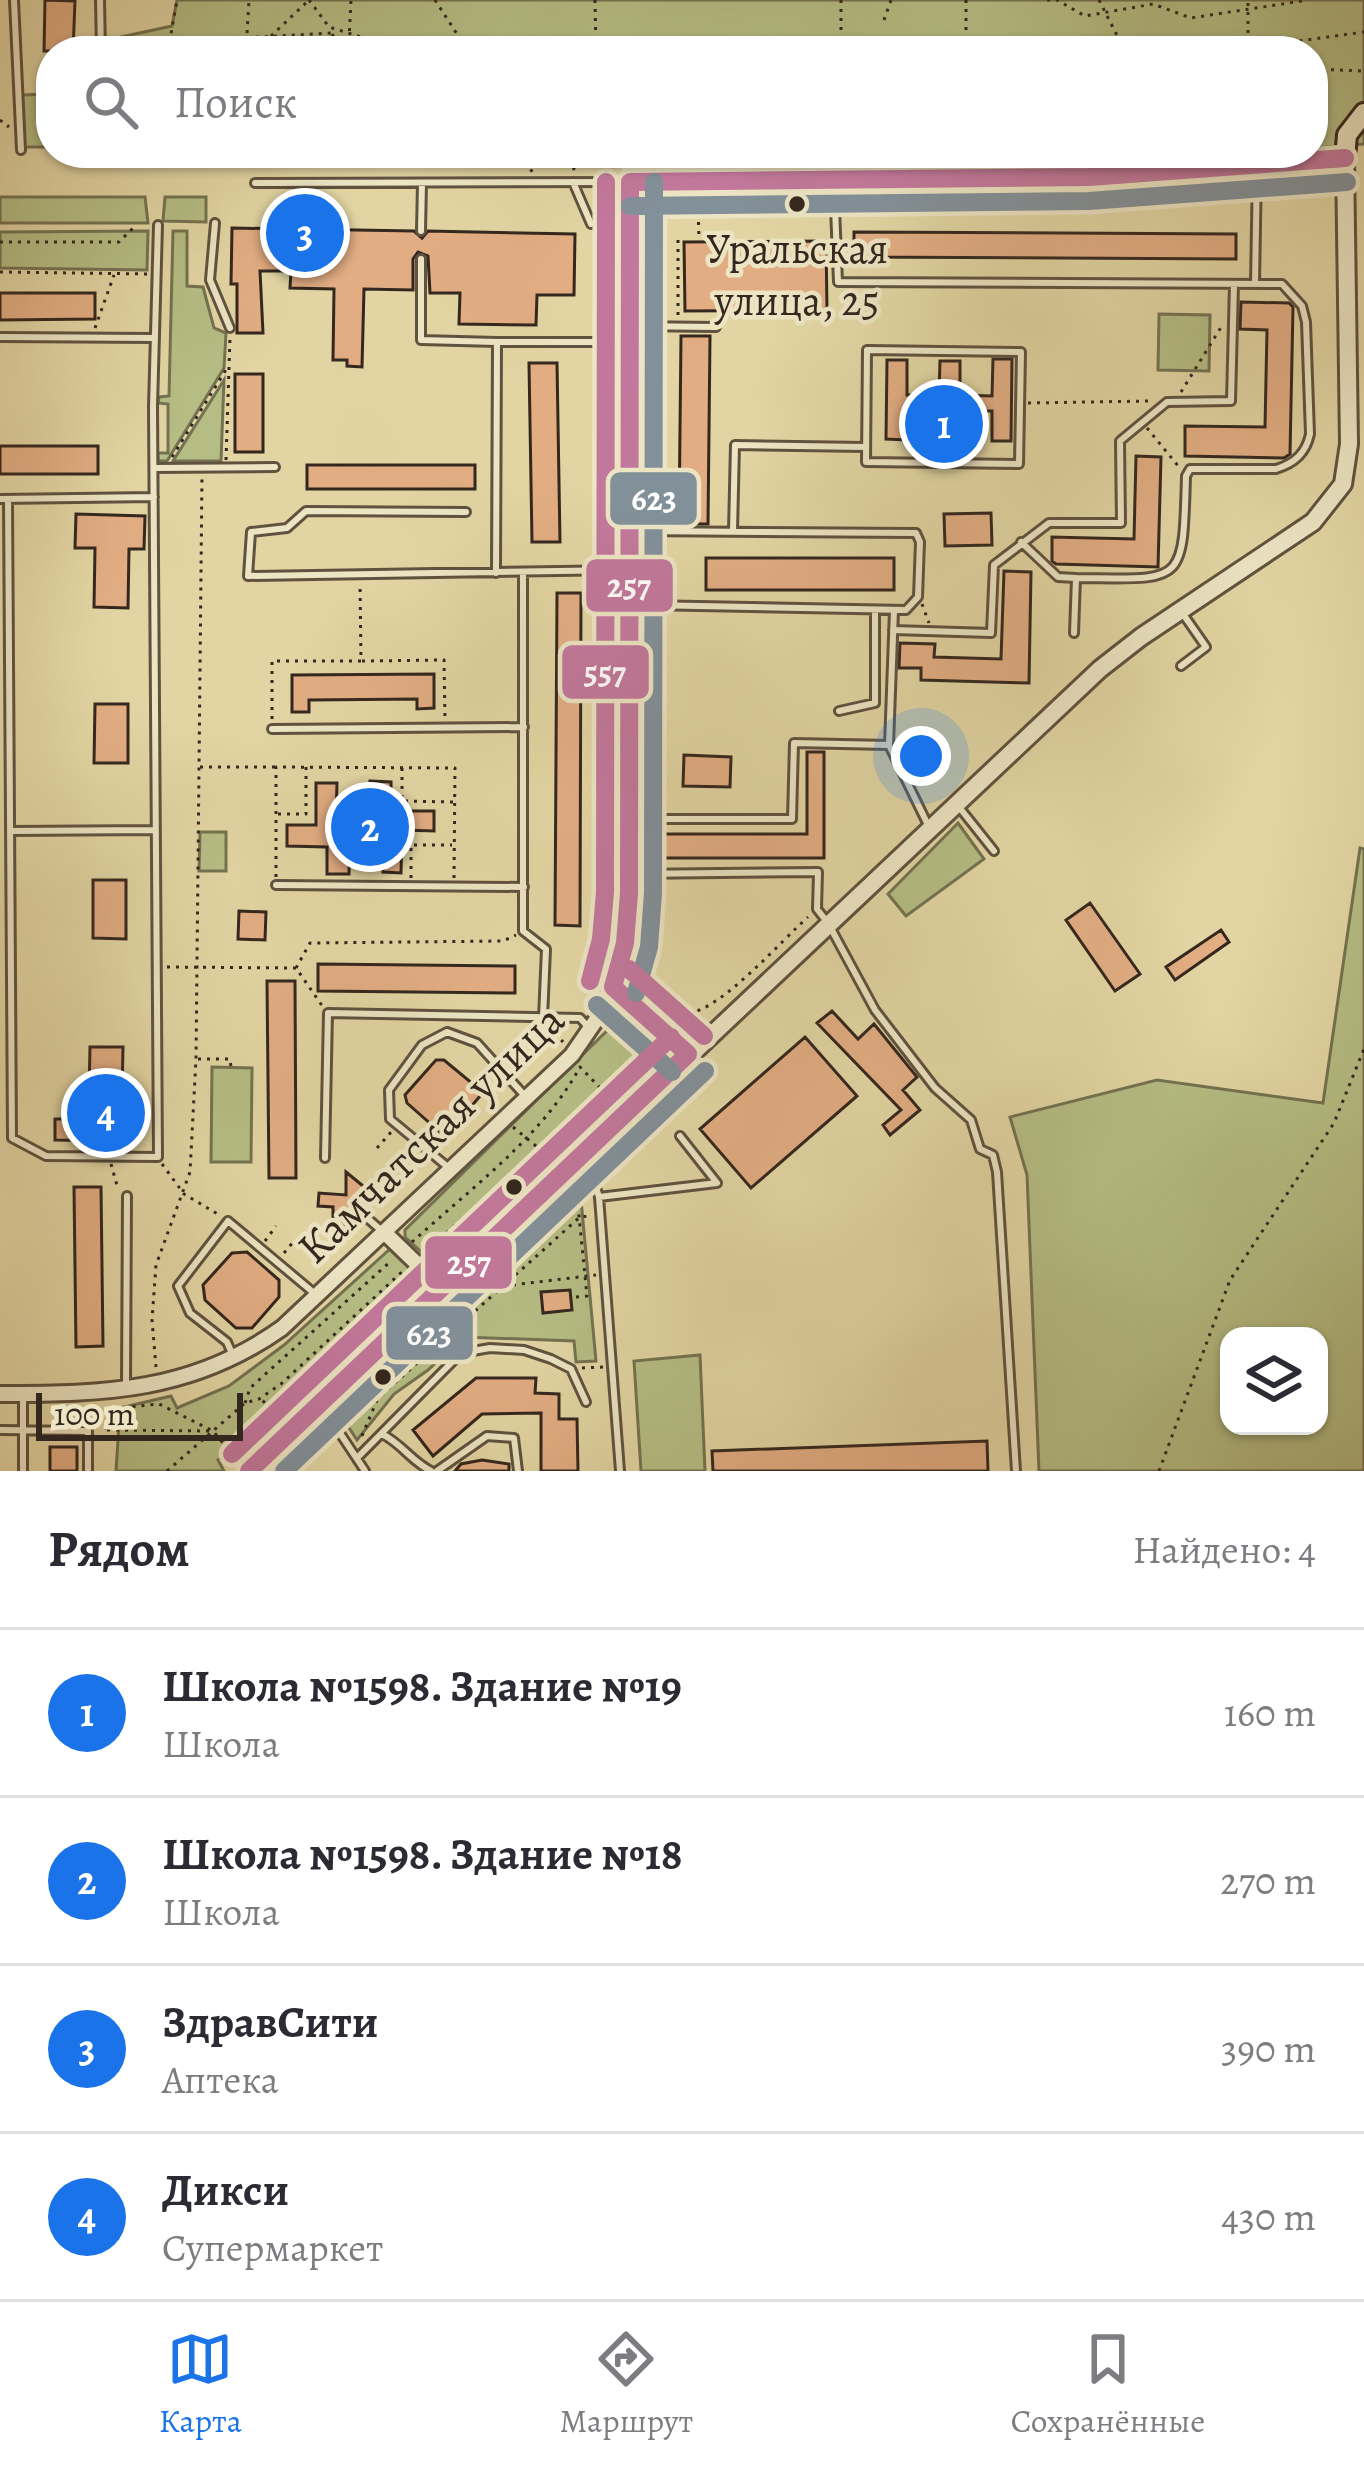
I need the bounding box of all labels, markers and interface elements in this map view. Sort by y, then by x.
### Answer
search box [36,36,1328,168]
icon: search [78,69,144,135]
text: Поиск [174,71,297,133]
pin: 3 [266,188,344,278]
marker: Уральская улица, 25 [786,193,808,215]
place label: Уральская улица, 25 [706,220,888,329]
pin: 1 [905,379,983,469]
line badge: 623 [608,470,699,527]
text: 623 [631,476,677,521]
line badge: 257 [584,557,675,614]
text: 257 [607,563,652,608]
line badge: 557 [560,643,651,701]
text: 557 [584,650,627,695]
your location [891,726,951,786]
pin: 2 [331,782,409,872]
street label: Камчатская улица [283,990,578,1277]
pin: 4 [67,1068,145,1158]
unlabelled marker [503,1176,525,1198]
line badge: 257 [423,1234,514,1291]
text: 257 [447,1240,492,1285]
line badge: 623 [384,1304,475,1362]
text: 623 [406,1311,452,1356]
map controls [1220,1327,1328,1435]
button: layers [1220,1327,1328,1435]
unlabelled marker [372,1366,394,1388]
scale bar [36,1387,243,1440]
text: 100 m [54,1391,134,1436]
text: Рядом [48,1514,190,1584]
text: Найдено: 4 [1133,1523,1316,1576]
text: Школа №1598. Здание №19 [162,1655,682,1717]
text: 1 [80,1686,94,1739]
text: 160 m [1224,1686,1316,1739]
text: Школа [162,1717,280,1770]
text: Школа №1598. Здание №18 [162,1823,683,1885]
text: 2 [78,1854,96,1907]
text: 270 m [1220,1854,1316,1907]
text: Школа [162,1885,280,1938]
text: ЗдравСити [162,1991,378,2053]
text: 3 [79,2022,95,2075]
text: 390 m [1221,2022,1316,2075]
text: Аптека [162,2053,279,2106]
text: Дикси [162,2159,289,2221]
text: 4 [78,2190,96,2243]
text: 430 m [1221,2190,1316,2243]
text: Супермаркет [162,2221,383,2274]
tab: Карта [159,2326,242,2443]
tab: Маршрут [559,2326,693,2443]
tab: Сохранённые [1011,2326,1205,2443]

